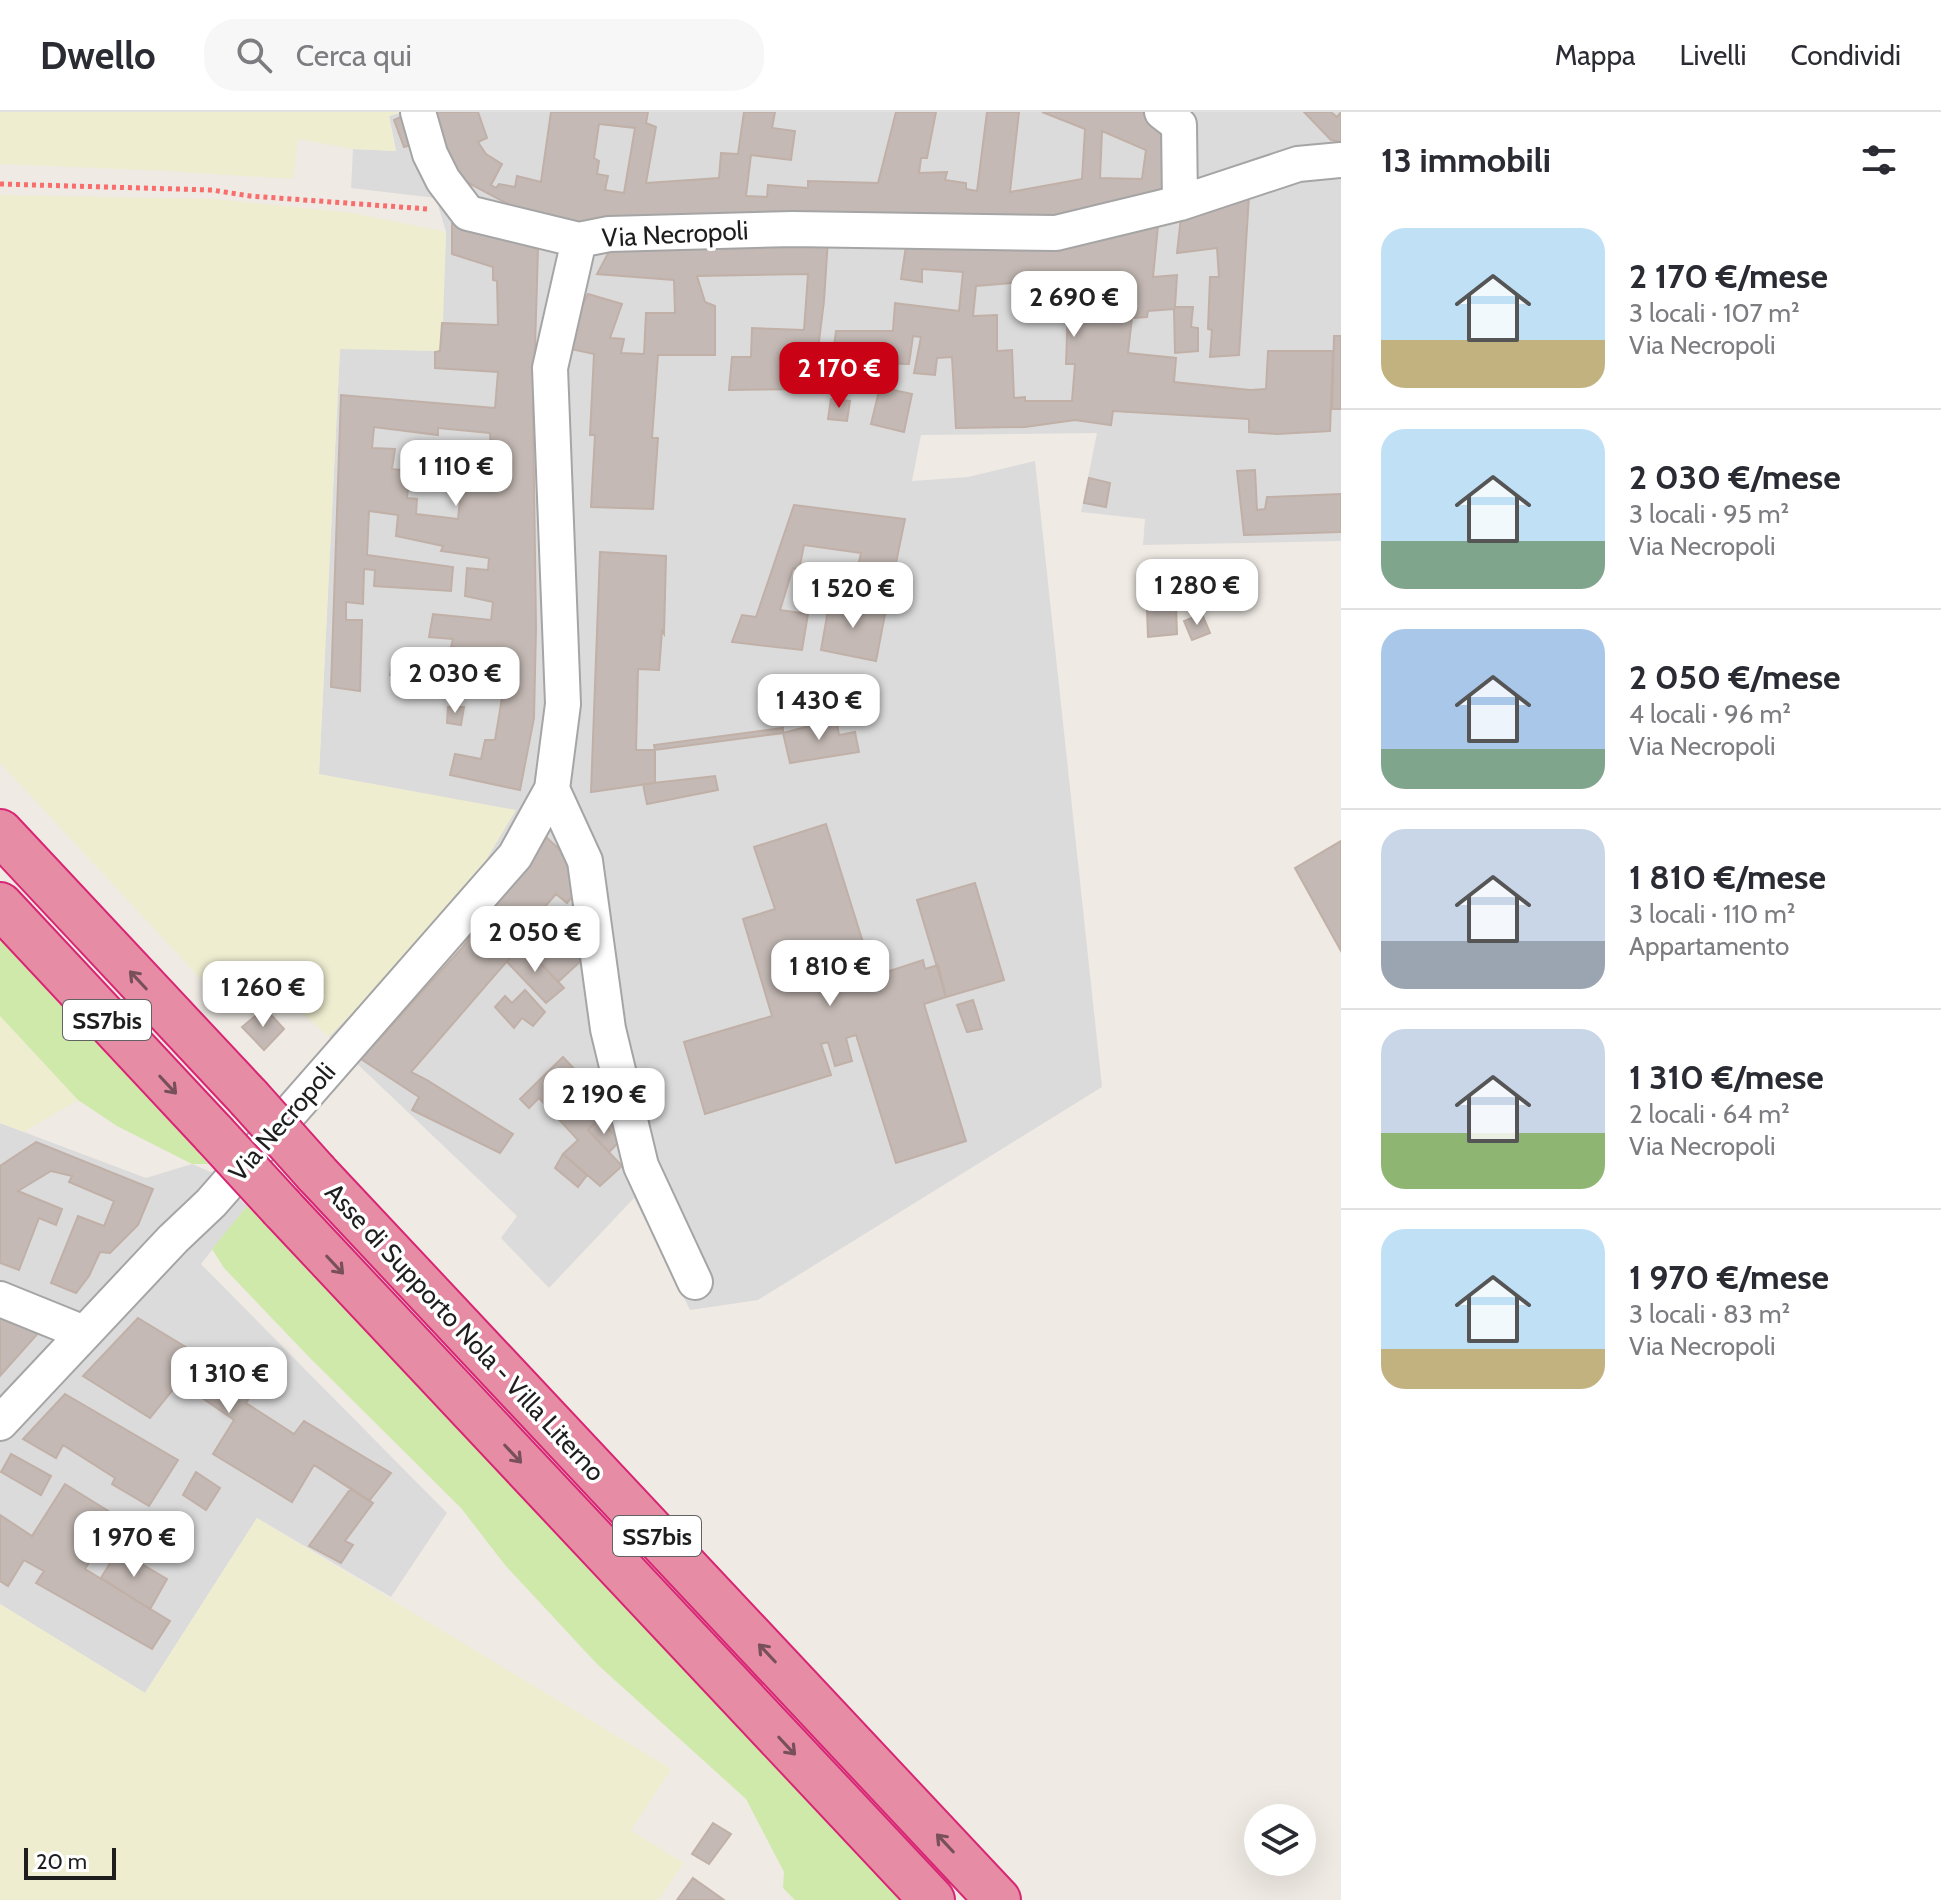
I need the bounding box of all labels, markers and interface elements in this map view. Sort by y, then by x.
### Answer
search box [204,19,764,91]
text: Dwello [40,32,156,79]
icon: search [232,33,276,77]
text: Cerca qui [296,37,412,74]
text: Mappa [1555,38,1635,72]
text: Livelli [1679,38,1746,72]
text: Condividi [1790,38,1901,72]
icon: filters [1857,138,1901,182]
text: 13 immobili [1381,139,1551,181]
street label: Via Necropoli [601,214,749,254]
text: 2 170 €/mese [1629,255,1828,297]
icon: home [1445,260,1541,356]
pin: 2 690 € [1000,271,1148,339]
text: 2 690 € [1029,281,1119,313]
text: 3 locali · 107 m² [1629,297,1800,329]
text: Via Necropoli [1629,329,1776,361]
pin: 2 170 € [765,342,913,410]
text: 2 170 € [797,352,881,384]
pin: 1 110 € [382,440,530,508]
text: 1 110 € [418,450,494,482]
text: 2 030 €/mese [1629,456,1841,498]
icon: home [1445,461,1541,557]
text: 3 locali · 95 m² [1629,498,1789,530]
text: Via Necropoli [1629,530,1776,562]
pin: 1 280 € [1123,559,1271,627]
pin: 1 520 € [779,562,927,630]
text: 1 280 € [1154,569,1240,601]
text: 1 520 € [811,572,895,604]
pin: 2 030 € [381,647,529,715]
text: 2 050 €/mese [1629,656,1841,698]
text: 2 030 € [409,657,501,689]
icon: home [1445,661,1541,757]
pin: 1 430 € [745,674,893,742]
text: 1 430 € [776,684,862,716]
text: 4 locali · 96 m² [1629,698,1791,730]
text: Via Necropoli [1629,730,1776,762]
text: 1 810 €/mese [1629,856,1826,898]
icon: home [1445,861,1541,957]
text: 3 locali · 110 m² [1629,898,1795,930]
pin: 2 050 € [461,906,609,974]
text: 2 050 € [489,916,581,948]
text: Appartamento [1629,930,1789,962]
pin: 1 810 € [756,940,904,1008]
text: 1 810 € [789,950,871,982]
pin: 1 260 € [189,961,337,1029]
one-way arrow [130,970,148,990]
text: 1 260 € [221,971,305,1003]
road number: SS7bis [63,1000,151,1040]
street label: Via Necropoli [222,1056,342,1188]
text: 1 310 €/mese [1629,1056,1824,1098]
icon: home [1445,1061,1541,1157]
pin: 2 190 € [530,1068,678,1136]
one-way arrow [158,1075,177,1094]
text: 2 190 € [562,1078,646,1110]
text: 2 locali · 64 m² [1629,1098,1790,1130]
text: Via Necropoli [1629,1130,1776,1162]
street label: Asse di Supporto Nola - Villa Literno [318,1176,612,1488]
one-way arrow [326,1255,345,1275]
text: 1 970 €/mese [1629,1256,1829,1298]
icon: home [1445,1261,1541,1357]
text: 3 locali · 83 m² [1629,1298,1790,1330]
text: Via Necropoli [1629,1330,1776,1362]
pin: 1 310 € [155,1347,303,1415]
text: 1 310 € [189,1357,269,1389]
one-way arrow [504,1444,522,1464]
pin: 1 970 € [60,1511,208,1579]
road number: SS7bis [613,1516,701,1556]
text: 1 970 € [92,1521,176,1553]
one-way arrow [758,1644,777,1664]
one-way arrow [778,1736,797,1756]
map controls [1244,1804,1316,1876]
button: layers [1244,1804,1316,1876]
one-way arrow [935,1833,954,1853]
scale bar [24,1844,116,1880]
text: 20 m [36,1848,87,1875]

